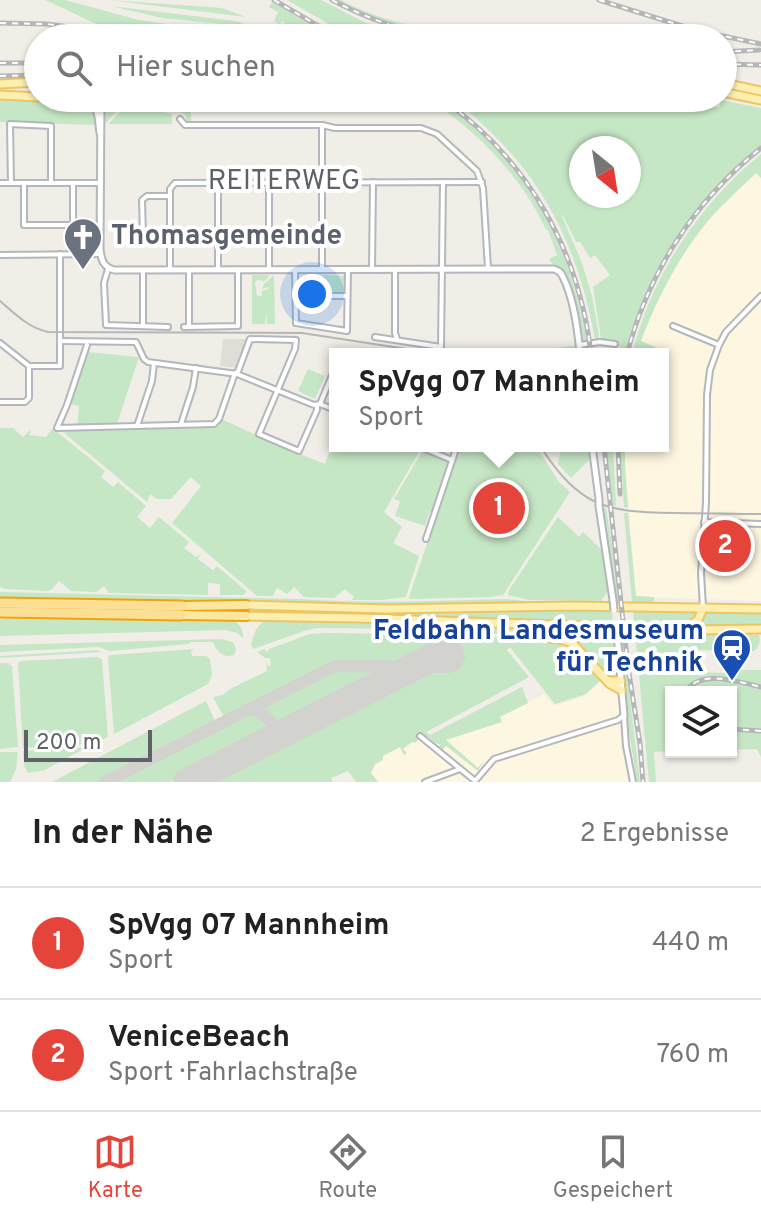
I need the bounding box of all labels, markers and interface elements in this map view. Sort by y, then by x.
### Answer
search box [24,24,737,112]
icon: search [52,46,96,90]
text: Hier suchen [116,50,276,87]
north arrow [569,136,641,208]
street label: REITERWEG [208,164,360,200]
church icon: Thomasgemeinde [62,216,104,271]
place label: Thomasgemeinde [111,219,342,255]
your location [292,274,332,314]
popup [329,348,669,452]
text: SpVgg 07 Mannheim [358,365,640,402]
text: Sport [358,402,424,435]
pin: 1 [473,478,525,538]
pin: 2 [699,516,751,576]
place label: Feldbahn Landesmuseum für Technik [373,614,704,682]
station icon: Feldbahn Landesmuseum für Technik [711,627,753,682]
map controls [665,686,737,758]
button: layers [665,686,737,758]
scale bar [24,726,152,762]
text: 200 m [36,730,101,757]
text: In der Nähe [32,813,214,856]
text: 2 Ergebnisse [580,818,729,851]
text: SpVgg 07 Mannheim [108,908,390,945]
text: 1 [53,927,63,960]
text: 440 m [652,927,729,960]
text: Sport [108,945,173,978]
text: VeniceBeach [108,1020,290,1057]
text: 2 [50,1039,66,1072]
text: 760 m [656,1039,729,1072]
text: Sport · Fahrlachstraße [108,1057,358,1090]
tab: Karte [88,1130,143,1205]
tab: Route [318,1130,377,1205]
tab: Gespeichert [553,1130,673,1205]

